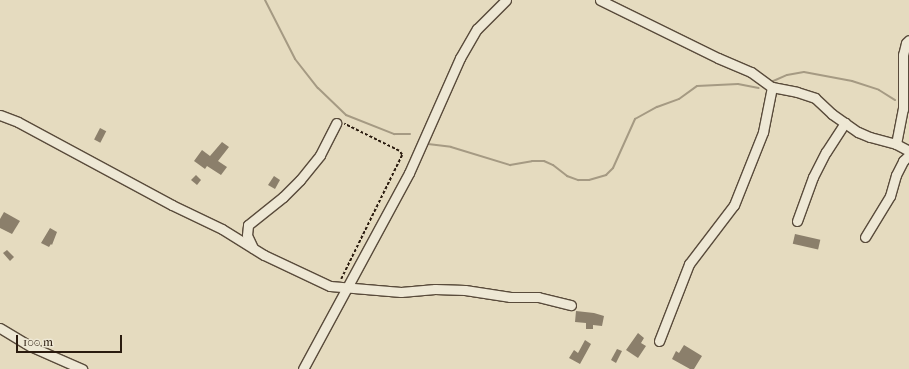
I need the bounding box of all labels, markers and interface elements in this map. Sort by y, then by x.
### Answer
scale bar [18,327,124,353]
text: 100 m [23,335,53,349]

